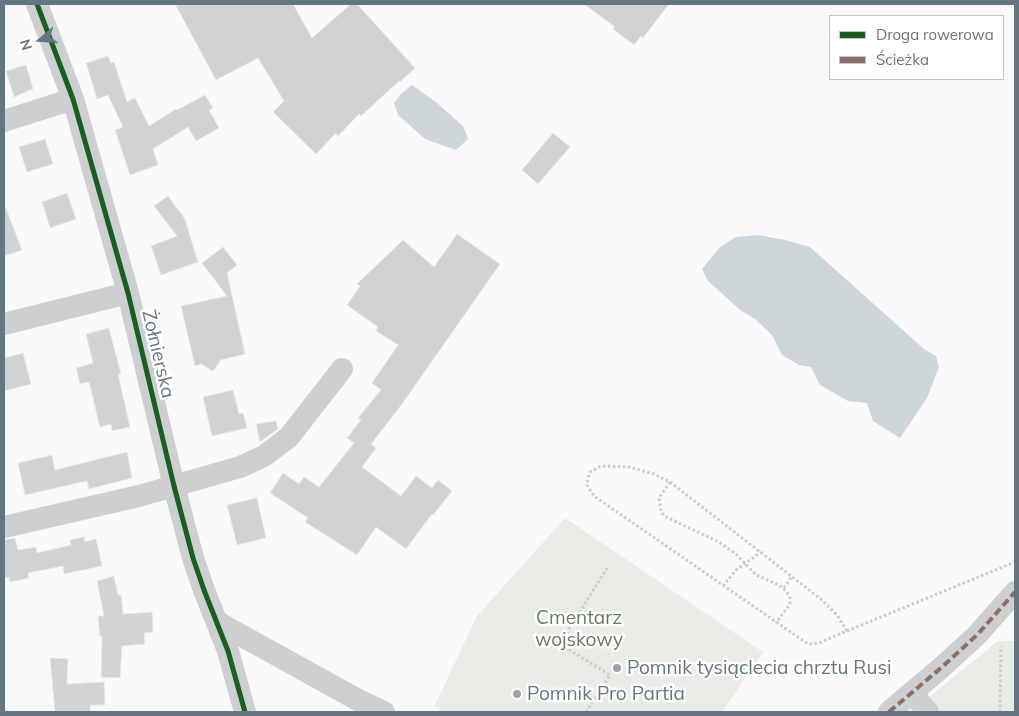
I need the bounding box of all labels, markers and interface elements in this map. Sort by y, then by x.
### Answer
north arrow [15,15,65,65]
legend [829,15,1004,80]
text: Droga rowerowa [876,25,994,44]
text: N [16,37,36,52]
text: Ścieżka [876,50,929,69]
street label: Żołnierska [137,308,179,400]
park label: Cmentarz wojskowy [535,607,623,651]
place label: Pomnik tysiąclecia chrztu Rusi [627,657,891,679]
marker: Pomnik tysiąclecia chrztu Rusi [611,662,623,674]
place label: Pomnik Pro Partia [527,683,685,705]
marker: Pomnik Pro Partia [511,688,523,700]

